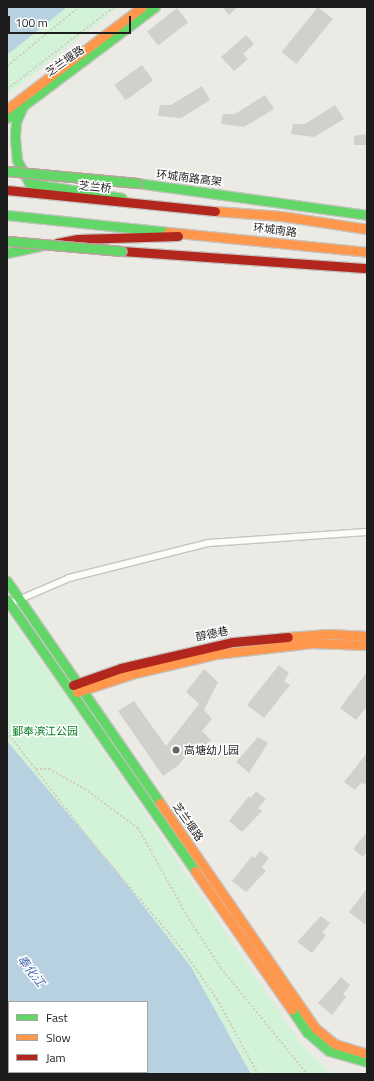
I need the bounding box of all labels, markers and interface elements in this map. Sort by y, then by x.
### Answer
scale bar [10,8,133,34]
text: 100 m [15,13,48,32]
street label: 芝兰堰路 [43,43,87,79]
street label: 环城南路高架 [155,167,223,189]
street label: 芝兰桥 [78,179,112,195]
street label: 环城南路 [252,221,298,239]
street label: 醇德巷 [194,624,230,644]
park label: 鄞奉滨江公园 [12,724,78,738]
place label: 高塘幼儿园 [184,743,239,757]
marker: 高塘幼儿园 [171,745,181,755]
street label: 芝兰堰路 [170,800,206,844]
water label: 奉化江 [14,952,48,990]
legend [8,1001,148,1073]
text: Fast [46,1008,68,1027]
text: Slow [46,1028,71,1047]
text: Jam [46,1048,66,1067]

